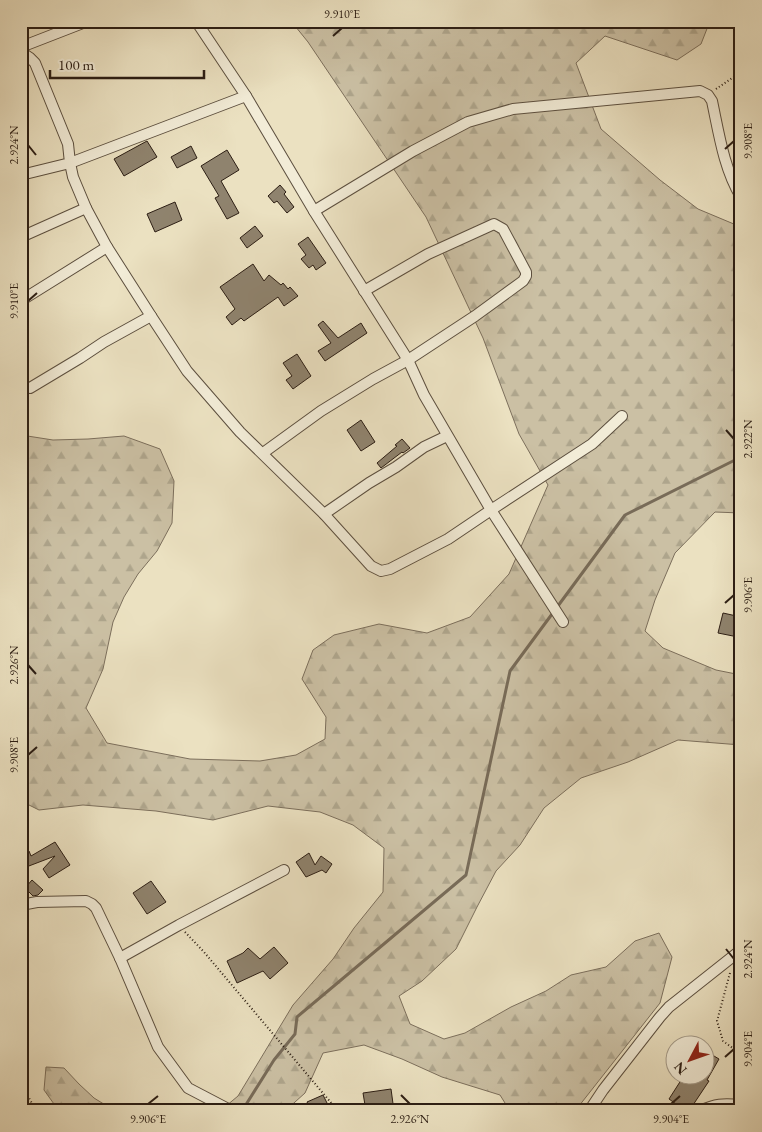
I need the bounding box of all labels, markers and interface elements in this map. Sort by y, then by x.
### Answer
text: 9.910°E [324,6,360,22]
scale bar [50,48,204,80]
text: 100 m [58,55,95,74]
text: 9.908°E [740,123,756,159]
text: 2.924°N [6,125,22,164]
text: 9.910°E [6,283,22,319]
text: 2.922°N [740,419,756,458]
text: 9.906°E [740,577,756,613]
text: 2.926°N [6,645,22,684]
text: 9.908°E [6,737,22,773]
text: 2.924°N [740,939,756,978]
text: 9.904°E [740,1031,756,1067]
north arrow [664,1034,714,1084]
text: N [669,1058,691,1079]
text: 9.906°E [130,1111,166,1127]
text: 2.926°N [391,1111,430,1127]
text: 9.904°E [653,1111,689,1127]

